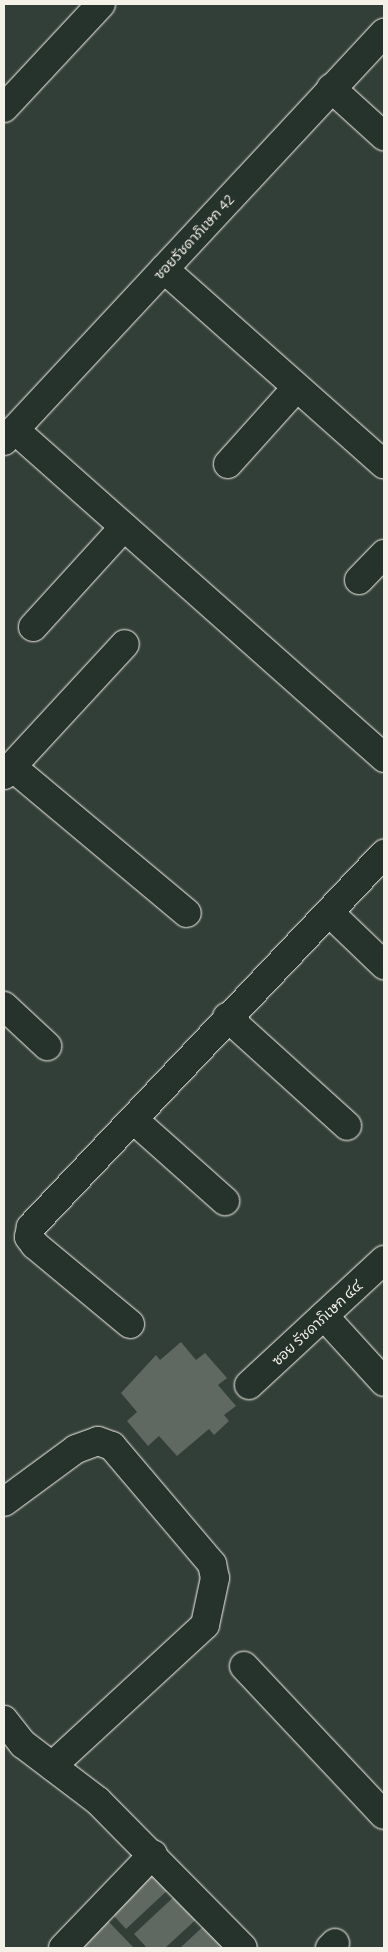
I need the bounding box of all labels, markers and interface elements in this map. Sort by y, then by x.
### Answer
street label: ซอยรัชดาภิเษก 42 [150,191,238,283]
street label: ซอย รัชดาภิเษก ๔๔ [268,1277,366,1369]

